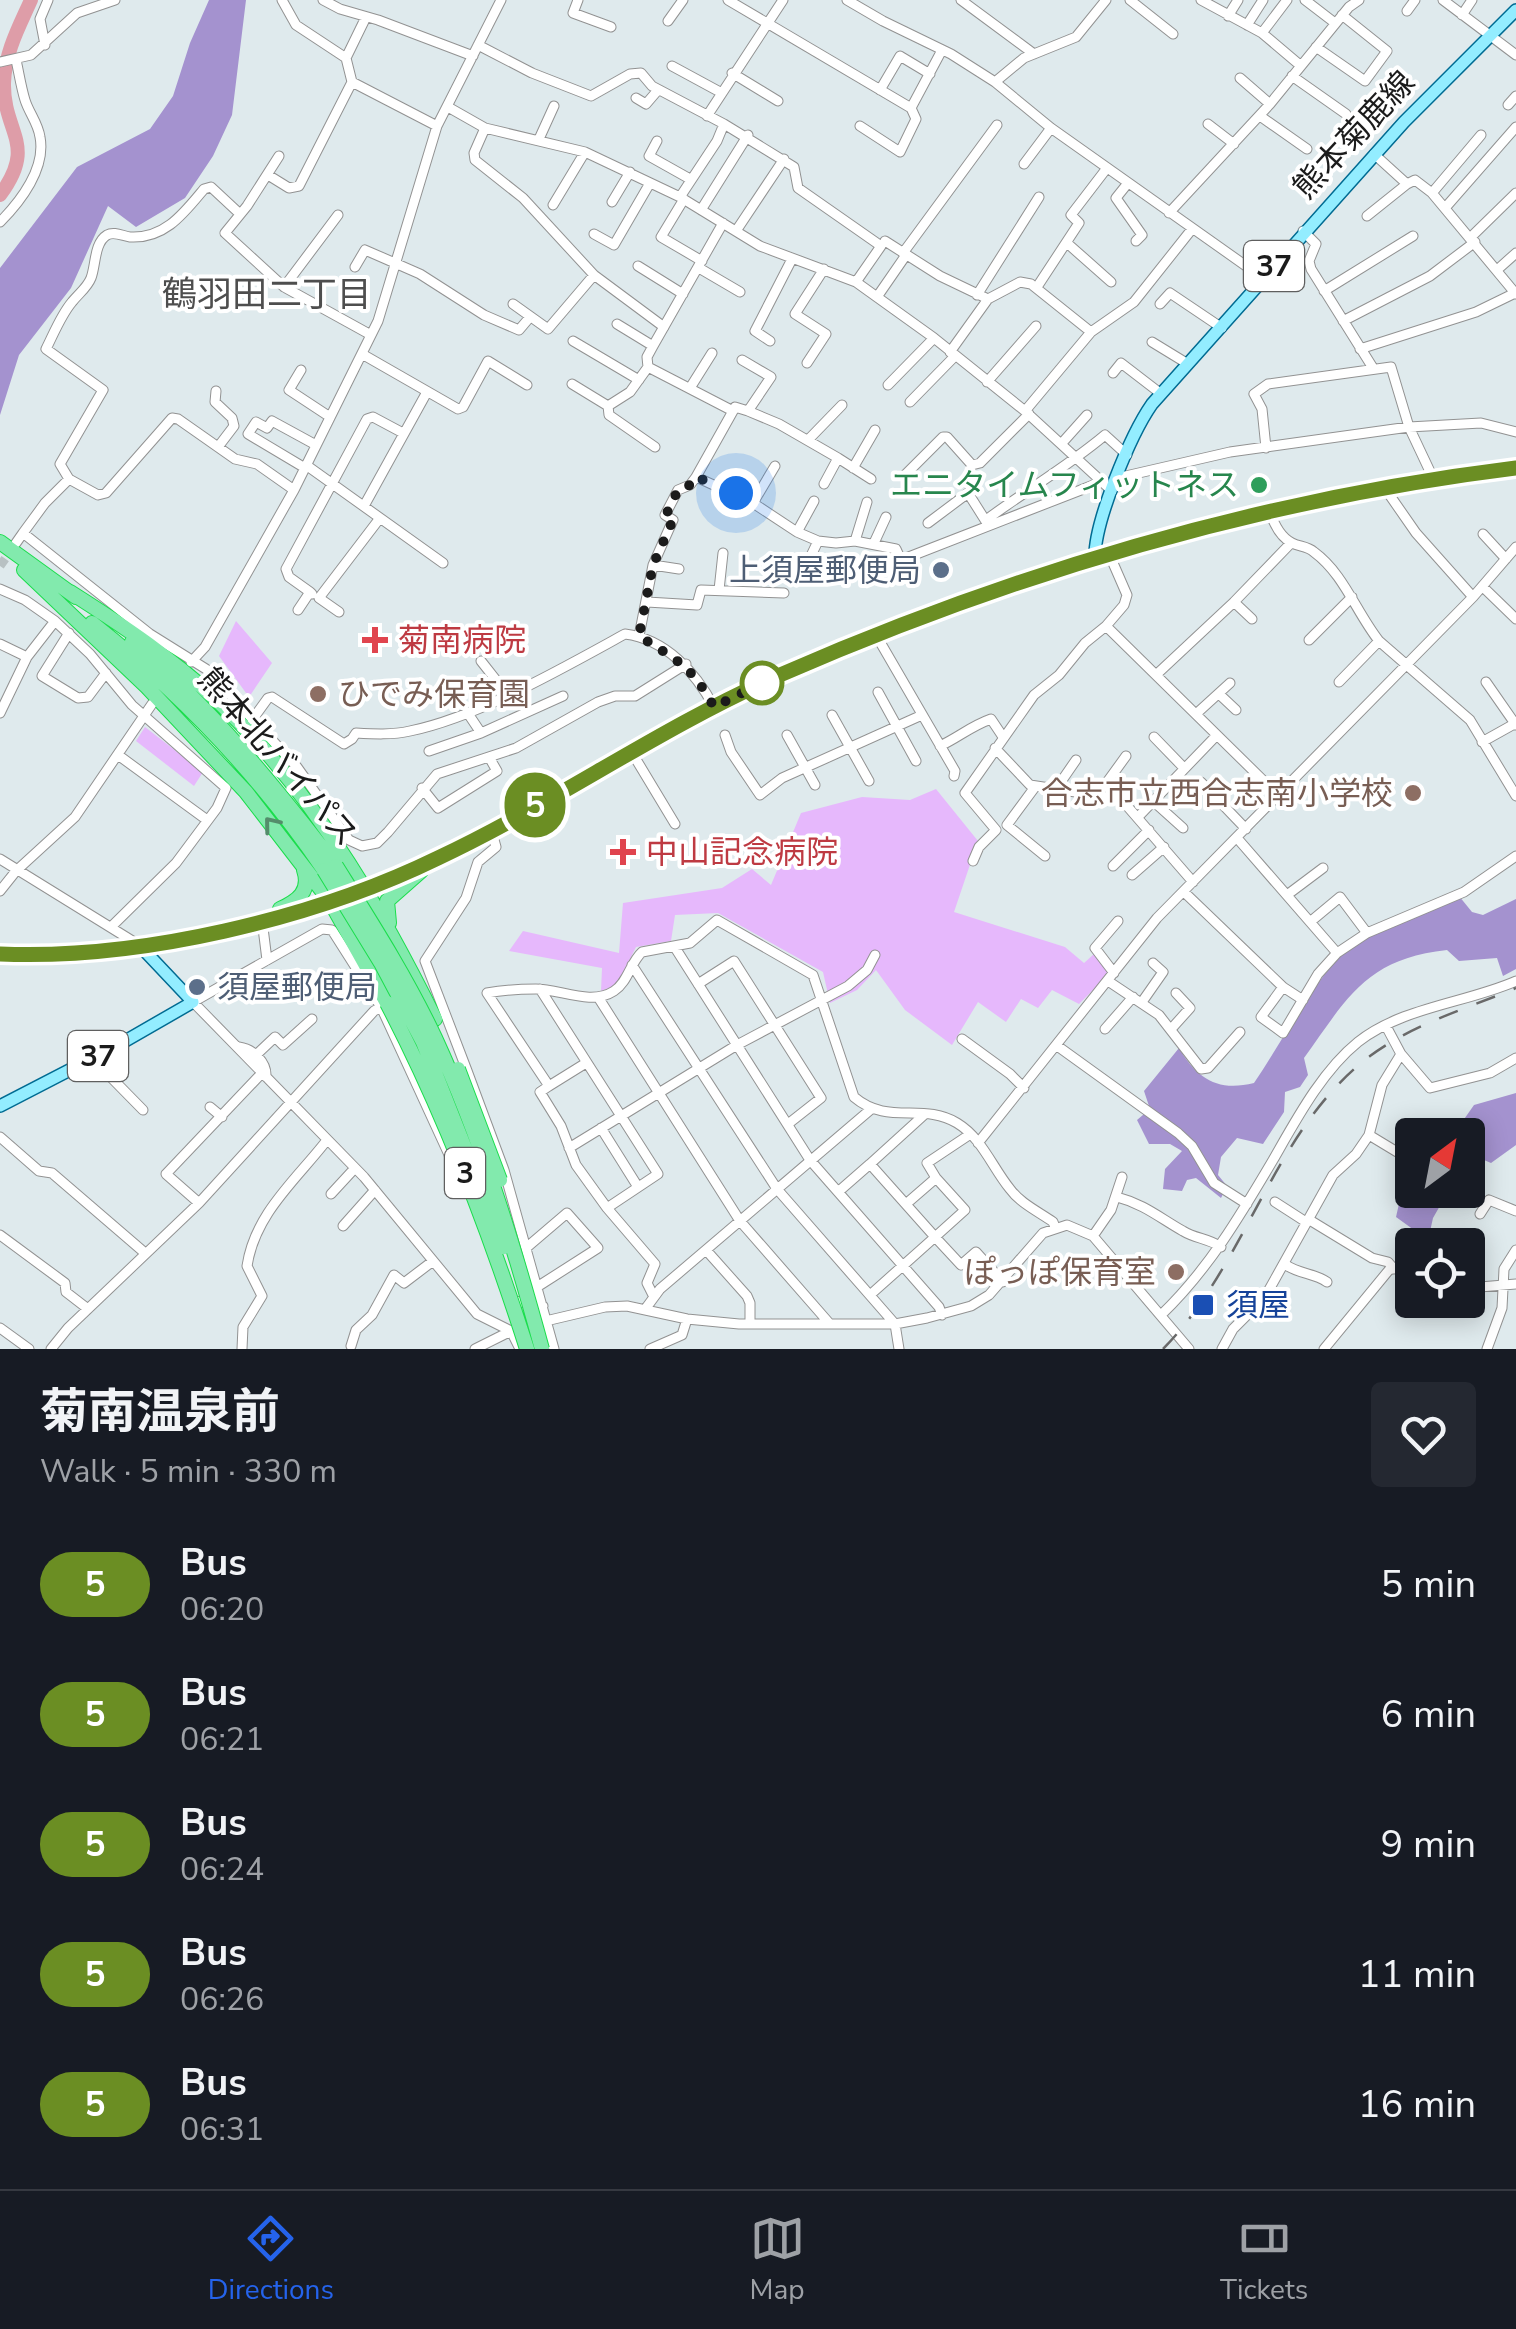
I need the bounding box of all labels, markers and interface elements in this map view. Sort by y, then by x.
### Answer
street label: 熊本菊鹿線 [1284,62,1424,208]
road number: 37 [1244,241,1304,291]
district label: 鶴羽田二丁目 [162,271,372,318]
place label: エニタイムフィットネス [890,464,1239,507]
your location [711,468,761,518]
marker: エニタイムフィットネス [1248,474,1270,496]
place label: 上須屋郵便局 [729,549,921,592]
marker: 上須屋郵便局 [930,559,952,581]
place label: 菊南病院 [398,619,526,662]
marker: 菊南病院 [362,627,388,653]
street label: 熊本北バイパス [189,659,367,855]
unlabelled marker [741,662,783,704]
place label: ひでみ保育園 [338,673,530,716]
marker: ひでみ保育園 [307,683,329,705]
line badge: 5 [502,772,568,838]
place label: 合志市立西合志南小学校 [1041,772,1393,815]
text: 5 [524,782,546,829]
marker: 合志市立西合志南小学校 [1402,782,1424,804]
one-way arrow [265,817,283,835]
place label: 中山記念病院 [646,831,838,874]
marker: 中山記念病院 [610,839,636,865]
place label: 須屋郵便局 [217,966,377,1009]
marker: 須屋郵便局 [186,976,208,998]
road number: 37 [68,1031,128,1081]
north arrow [1395,1118,1485,1208]
map controls [1395,1118,1485,1318]
road number: 3 [445,1148,485,1198]
button: locate [1395,1228,1485,1318]
place label: ぽっぽ保育室 [964,1251,1156,1294]
marker: ぽっぽ保育室 [1165,1261,1187,1283]
place label: 須屋 [1226,1284,1290,1327]
marker: 須屋 [1190,1292,1216,1318]
text: 菊南温泉前 [40,1379,280,1445]
button: heart [1371,1382,1476,1487]
text: Walk · 5 min · 330 m [40,1450,337,1493]
text: Bus [180,1537,247,1588]
text: 5 min [1381,1559,1476,1610]
text: 5 [84,1561,106,1608]
text: 06:20 [180,1588,264,1631]
text: Bus [180,1667,247,1718]
text: 6 min [1381,1689,1476,1740]
text: 5 [84,1691,106,1738]
text: 06:21 [180,1718,264,1761]
text: Bus [180,1797,247,1848]
text: 9 min [1381,1819,1476,1870]
text: 5 [84,1821,106,1868]
text: 06:24 [180,1848,264,1891]
text: Bus [180,1927,247,1978]
text: 11 min [1358,1949,1476,2000]
text: 5 [84,1951,106,1998]
text: 06:26 [180,1978,264,2021]
text: Bus [180,2057,247,2108]
text: 16 min [1358,2079,1476,2130]
text: 5 [84,2081,106,2128]
text: 06:31 [180,2108,264,2151]
tab: Directions [208,2211,334,2309]
tab: Map [749,2211,805,2309]
tab: Tickets [1220,2211,1308,2309]

